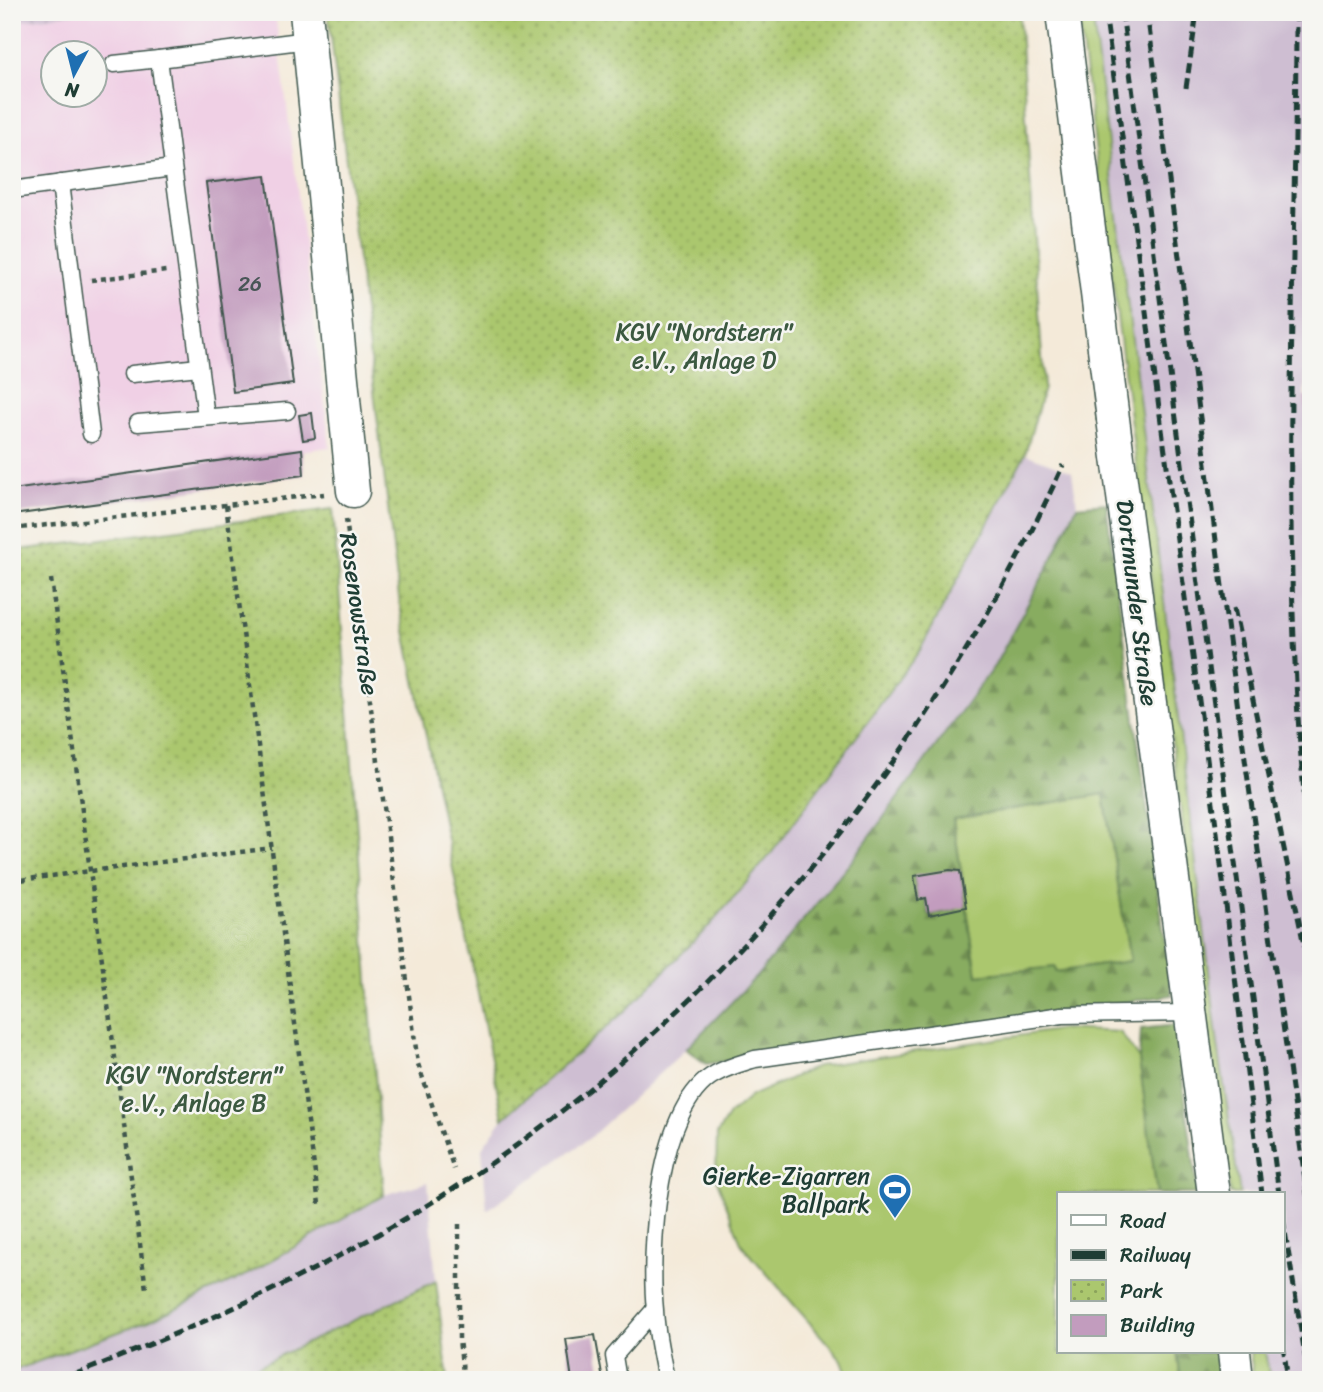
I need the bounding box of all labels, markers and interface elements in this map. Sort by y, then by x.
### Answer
north arrow [38,38,108,108]
text: N [63,73,82,108]
house number: 26 [238,265,262,303]
park label: KGV "Nordstern" e.V., Anlage D [616,311,794,381]
street label: Dortmunder Straße [1103,497,1171,709]
street label: Rosenowstraße [327,530,391,698]
park label: KGV "Nordstern" e.V., Anlage B [106,1054,284,1124]
place label: Gierke-Zigarren Ballpark [703,1155,870,1225]
sports icon: Gierke-Zigarren Ballpark [876,1171,914,1220]
legend [1057,1192,1284,1354]
text: Road [1120,1202,1167,1240]
text: Railway [1120,1236,1191,1274]
text: Park [1120,1272,1163,1310]
text: Building [1120,1306,1196,1344]

